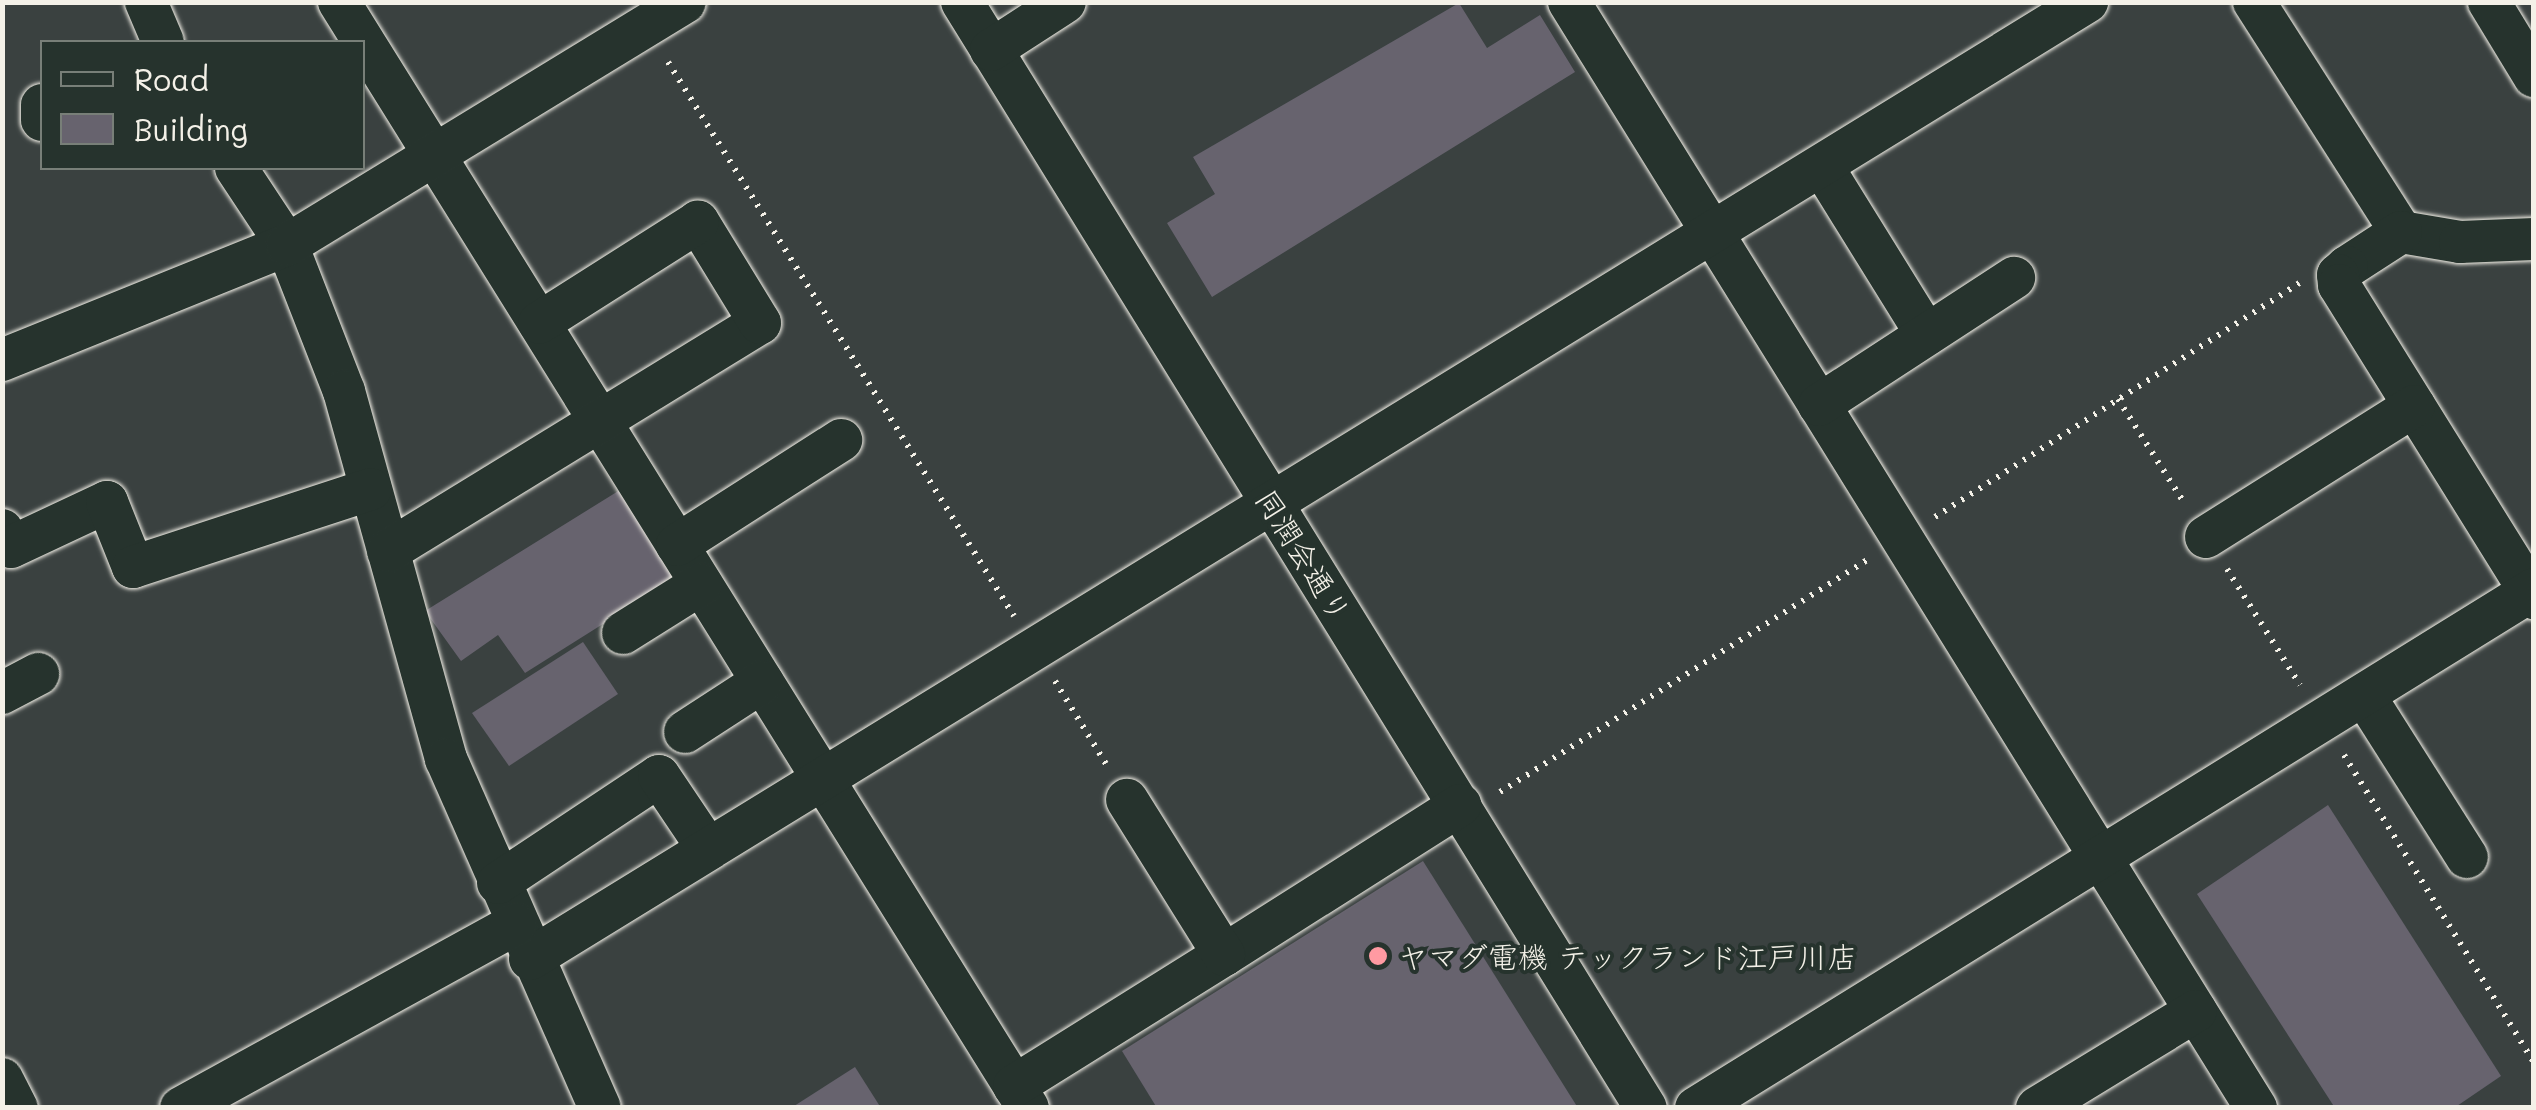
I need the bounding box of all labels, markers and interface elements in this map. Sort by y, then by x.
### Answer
legend [40,40,365,170]
text: Road [134,59,209,99]
text: Building [134,109,248,149]
street label: 同潤会通り [1249,482,1359,628]
place label: ヤマダ電機 テックランド江戸川店 [1398,938,1858,974]
marker: ヤマダ電機 テックランド江戸川店 [1367,945,1389,967]

